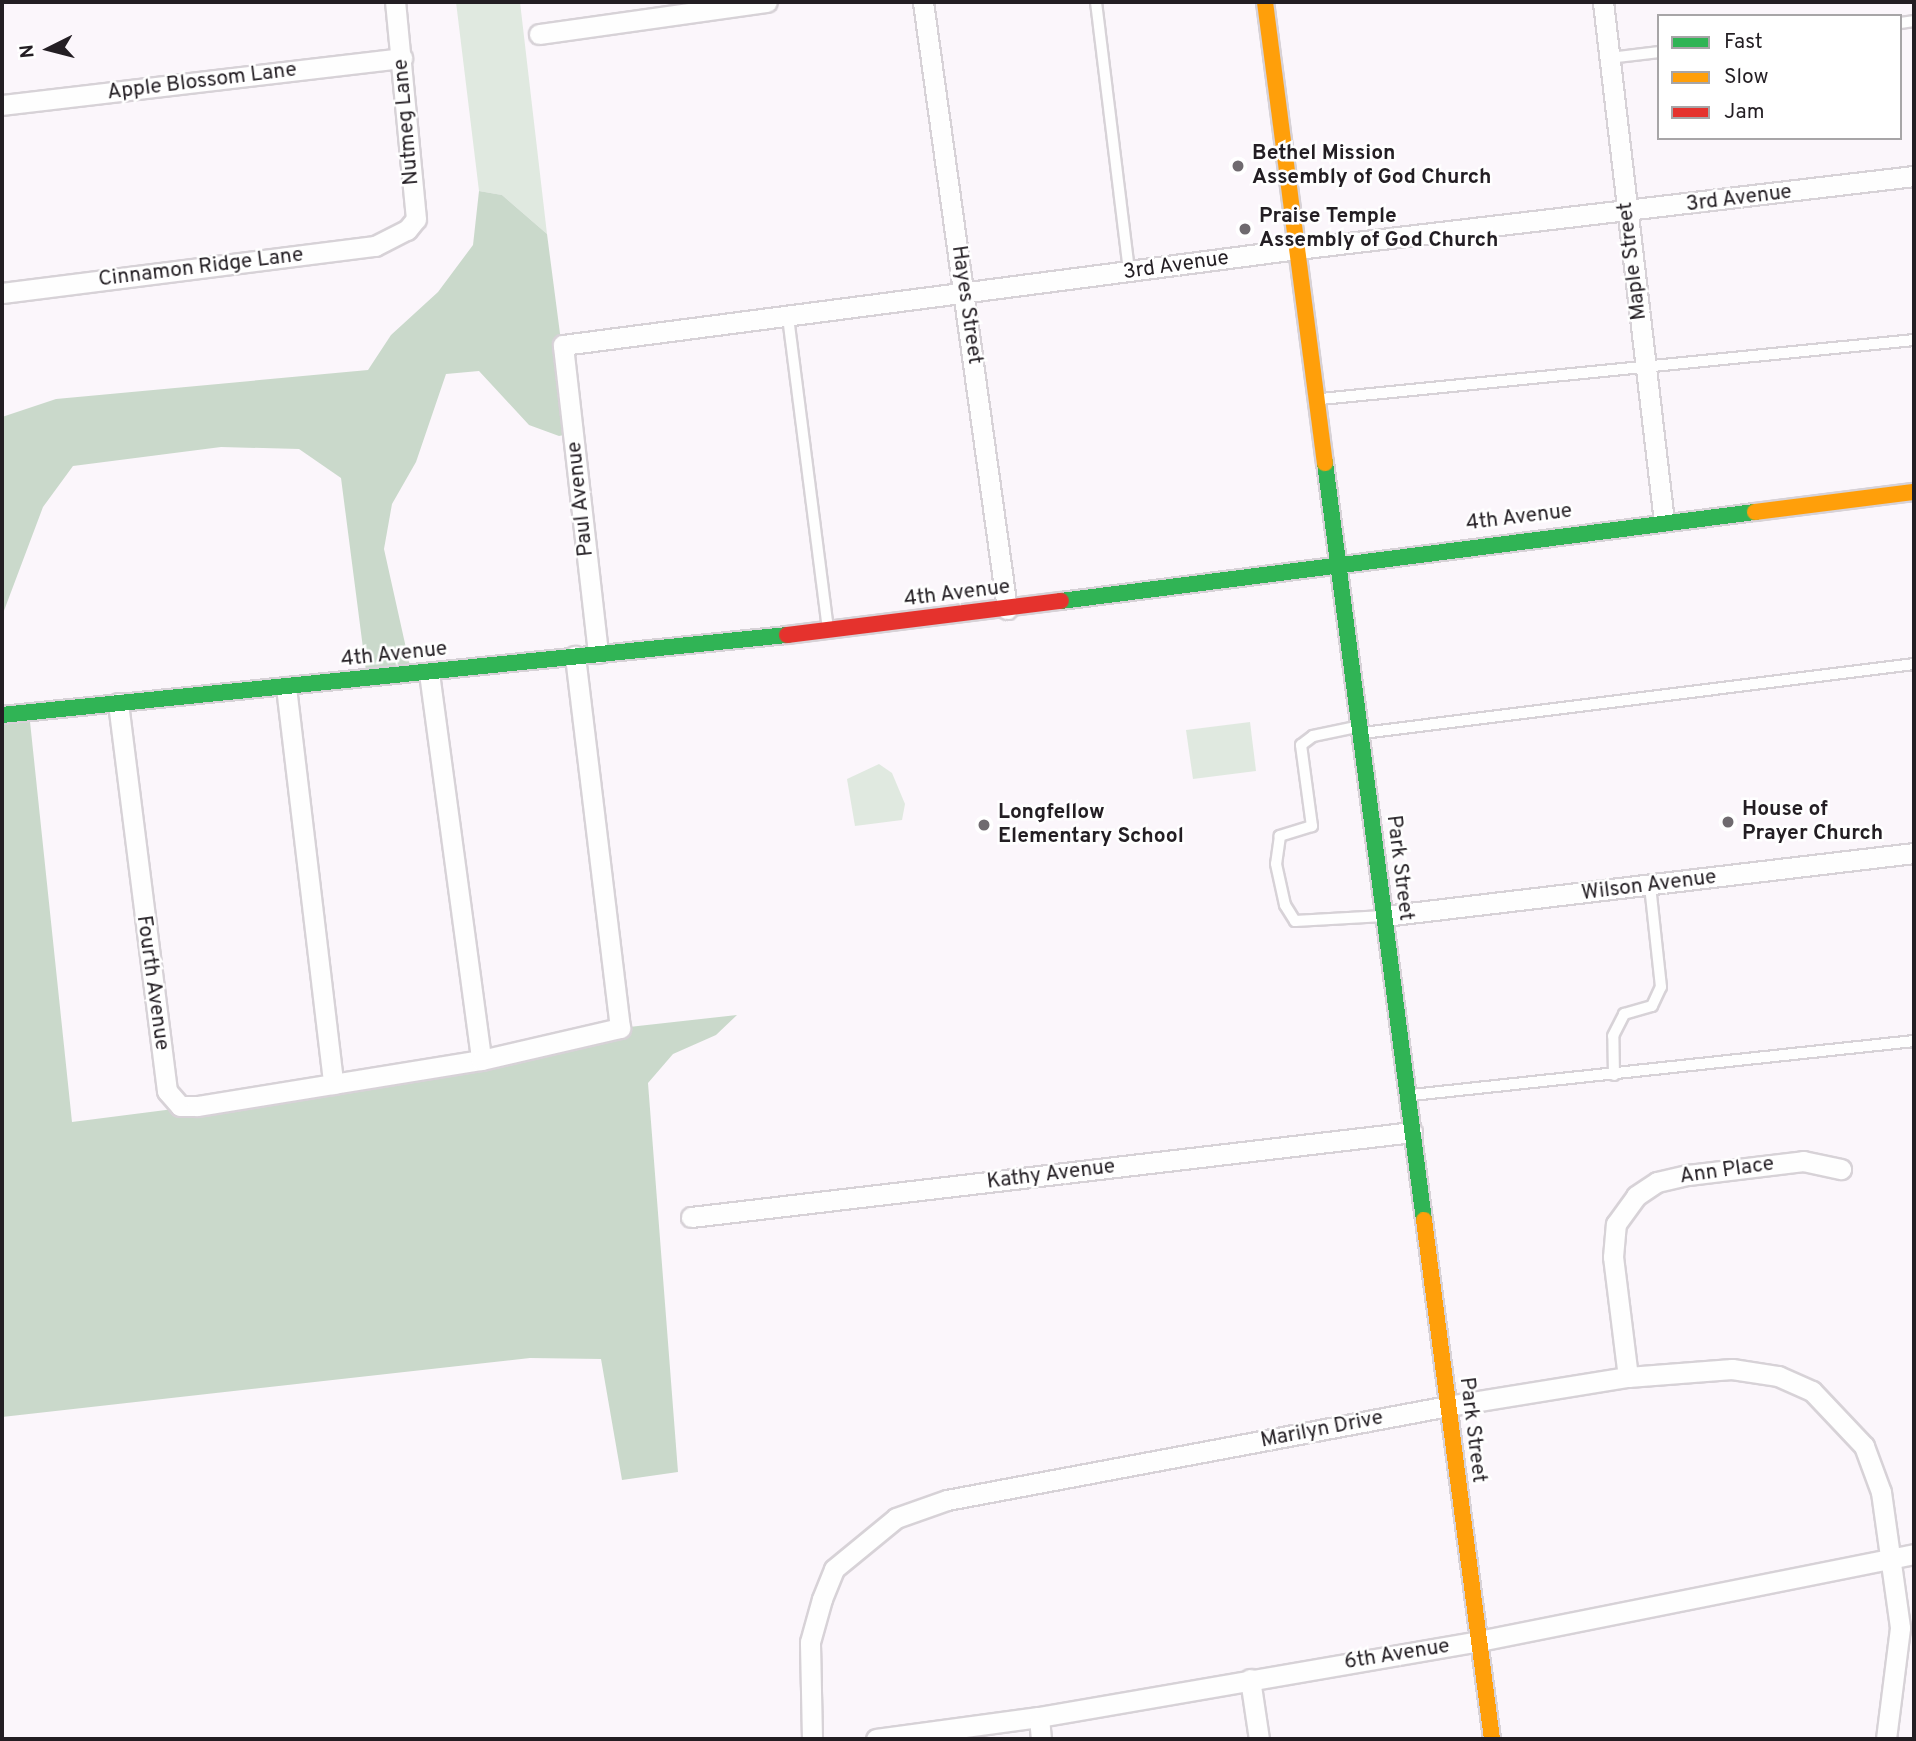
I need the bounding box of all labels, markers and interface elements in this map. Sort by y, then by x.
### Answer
north arrow [14,14,84,84]
legend [1657,14,1902,140]
text: Fast [1724,29,1763,56]
text: N [15,43,41,59]
street label: Apple Blossom Lane [106,58,298,106]
street label: Nutmeg Lane [389,58,425,186]
text: Slow [1724,64,1769,91]
text: Jam [1724,99,1765,126]
place label: Bethel Mission Assembly of God Church [1252,141,1491,191]
marker: Bethel Mission Assembly of God Church [1230,158,1246,174]
street label: 3rd Avenue [1684,180,1794,218]
street label: Maple Street [1613,200,1653,322]
place label: Praise Temple Assembly of God Church [1259,204,1498,254]
marker: Praise Temple Assembly of God Church [1237,221,1253,237]
street label: Cinnamon Ridge Lane [97,243,305,293]
street label: Hayes Street [945,244,987,366]
street label: 3rd Avenue [1121,246,1231,286]
street label: Paul Avenue [562,440,600,558]
street label: 4th Avenue [1464,499,1574,537]
street label: 4th Avenue [902,575,1012,613]
street label: 4th Avenue [339,637,449,673]
place label: House of Prayer Church [1742,797,1883,847]
place label: Longfellow Elementary School [998,800,1184,850]
street label: Park Street [1380,814,1418,922]
marker: House of Prayer Church [1720,814,1736,830]
marker: Longfellow Elementary School [976,817,992,833]
street label: Wilson Avenue [1580,865,1718,907]
street label: Fourth Avenue [130,914,174,1052]
street label: Ann Place [1678,1152,1776,1190]
street label: Kathy Avenue [985,1155,1117,1195]
street label: Park Street [1453,1376,1491,1484]
street label: Marilyn Drive [1259,1406,1385,1454]
street label: 6th Avenue [1342,1634,1452,1676]

